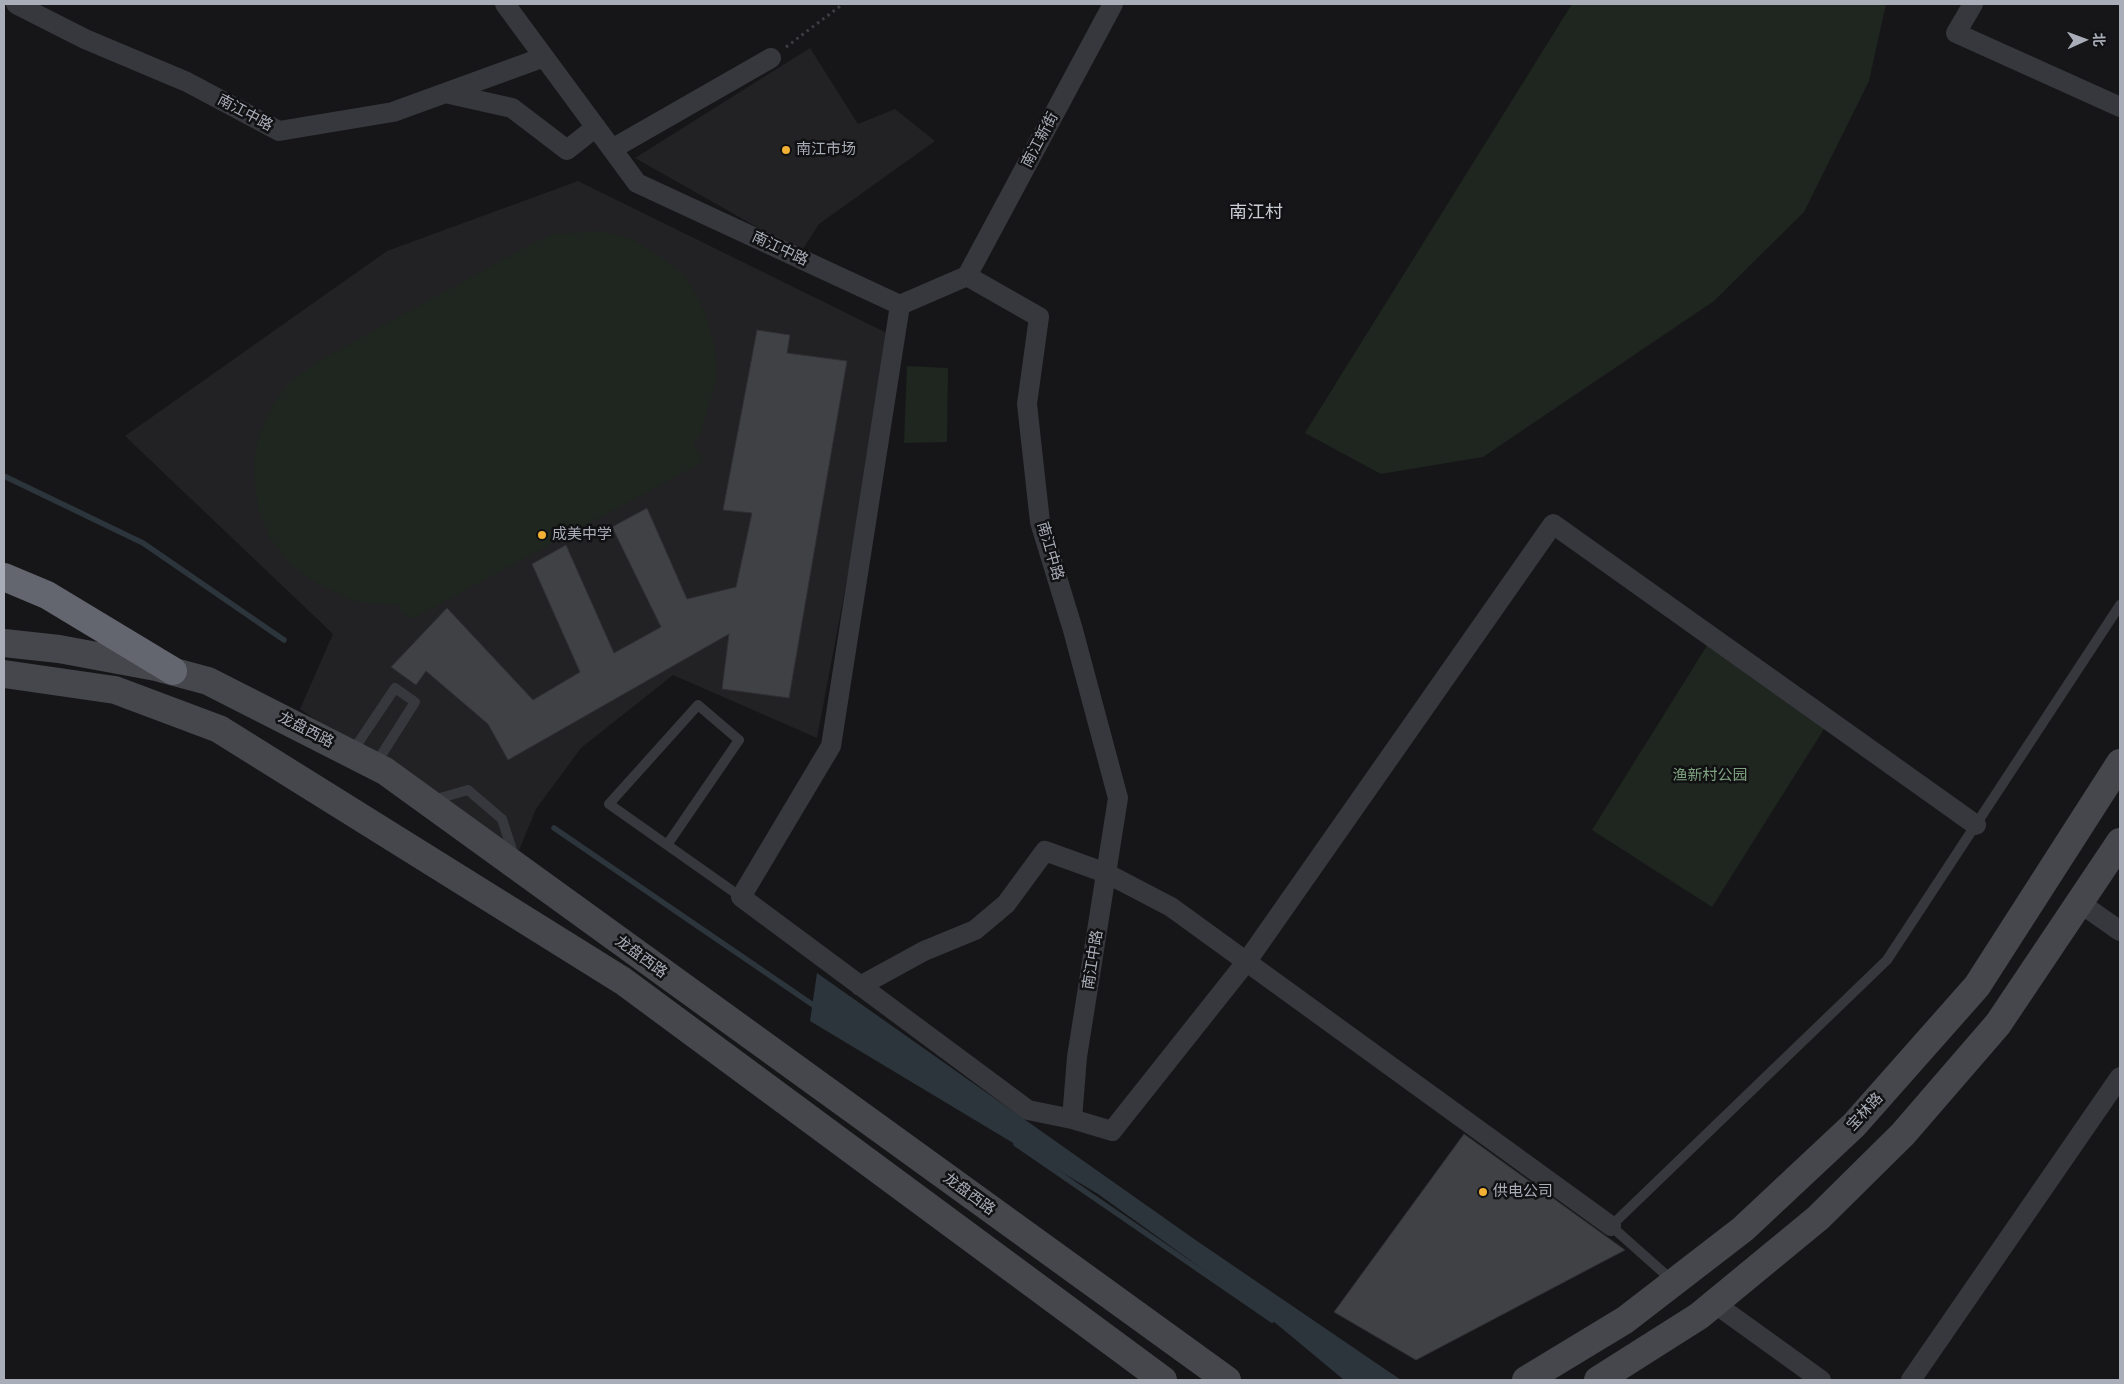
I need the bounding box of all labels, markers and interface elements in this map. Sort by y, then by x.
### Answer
north arrow [2059,15,2109,65]
text: 北 [2090,32,2108,47]
street label: 南江中路 [214,91,276,135]
street label: 南江新街 [1018,109,1062,171]
place label: 南江市场 [796,141,856,159]
marker: 南江市场 [780,144,792,156]
district label: 南江村 [1229,202,1283,224]
street label: 南江中路 [749,228,811,270]
street label: 南江中路 [1033,520,1067,582]
place label: 成美中学 [552,526,612,544]
marker: 成美中学 [536,529,548,541]
street label: 龙盘西路 [275,708,337,752]
park label: 渔新村公园 [1673,767,1747,785]
street label: 南江中路 [1079,929,1107,991]
street label: 龙盘西路 [611,932,671,982]
street label: 宝林路 [1843,1089,1887,1135]
street label: 龙盘西路 [939,1169,999,1219]
place label: 供电公司 [1493,1183,1553,1201]
marker: 供电公司 [1477,1186,1489,1198]

